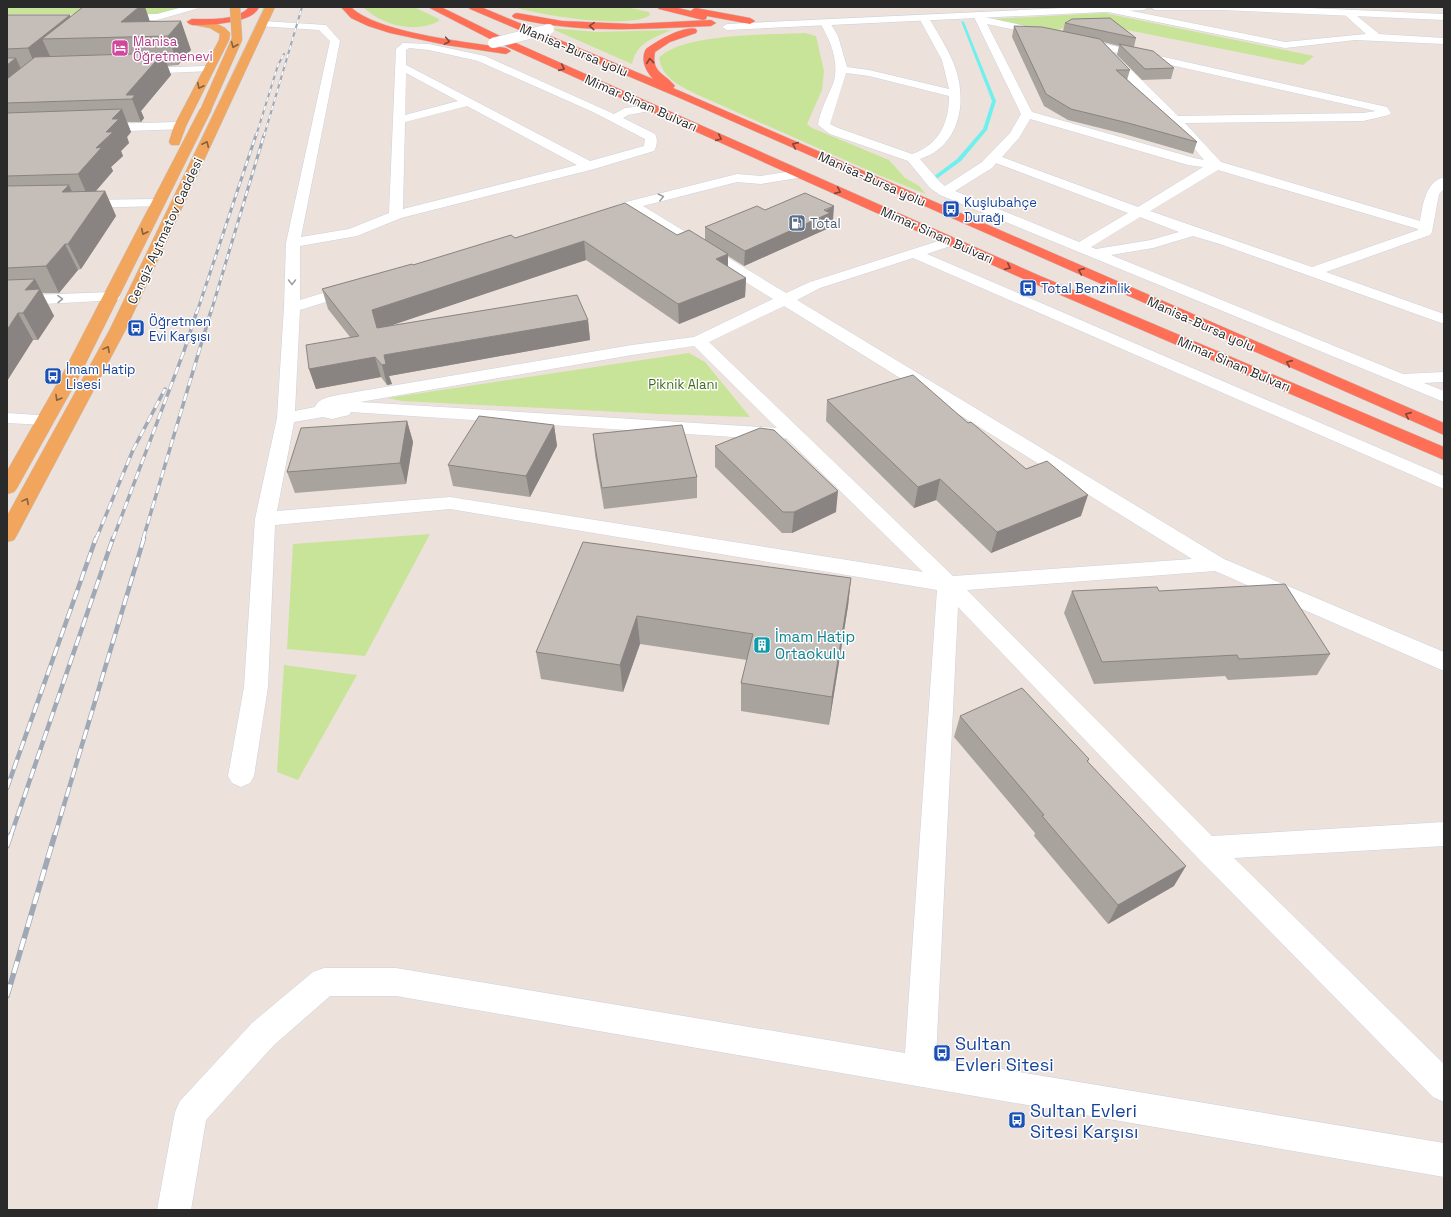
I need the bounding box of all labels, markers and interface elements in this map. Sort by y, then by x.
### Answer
street label: Manisa-Bursa yolu [517,20,631,80]
one-way arrow [589,21,595,30]
place label: Manisa Öğretmenevi [133,33,213,65]
one-way arrow [444,36,450,44]
hotel icon: Manisa Öğretmenevi [110,38,130,58]
one-way arrow [231,42,239,49]
one-way arrow [645,58,654,64]
one-way arrow [558,63,565,71]
street label: Mimar Sinan Bulvarı [582,71,700,135]
one-way arrow [197,81,205,89]
one-way arrow [715,133,722,141]
one-way arrow [201,140,209,148]
one-way arrow [792,142,799,150]
street label: Manisa-Bursa yolu [816,148,928,210]
street label: Cengiz Aytmatov Caddesi [124,155,206,307]
one-way arrow [834,186,841,194]
one-way arrow [657,194,664,202]
place label: Kuşlubahçe Durağı [964,194,1037,226]
bus stop icon: Kuşlubahçe Durağı [941,199,961,219]
street label: Mimar Sinan Bulvarı [878,203,996,267]
fuel station icon: Total [787,213,807,233]
place label: Total [810,215,841,232]
one-way arrow [141,228,148,235]
one-way arrow [1003,262,1011,270]
one-way arrow [1077,267,1084,275]
bus stop icon: Total Benzinlik [1018,278,1038,298]
one-way arrow [288,279,296,285]
place label: Total Benzinlik [1041,280,1131,297]
street label: Manisa-Bursa yolu [1145,293,1257,355]
one-way arrow [57,295,63,303]
place label: Öğretmen Evi Karşısı [149,313,211,345]
bus stop icon: Öğretmen Evi Karşısı [126,318,146,338]
street label: Mimar Sinan Bulvarı [1175,332,1293,396]
one-way arrow [103,346,110,353]
one-way arrow [1286,359,1293,367]
place label: İmam Hatip Lisesi [66,361,135,393]
bus stop icon: İmam Hatip Lisesi [43,366,63,386]
park label: Piknik Alanı [648,376,718,393]
one-way arrow [56,393,63,401]
one-way arrow [1405,412,1413,420]
one-way arrow [21,497,28,505]
place label: İmam Hatip Ortaokulu [775,627,855,663]
building icon: İmam Hatip Ortaokulu [752,635,772,655]
place label: Sultan Evleri Sitesi [955,1032,1054,1076]
bus stop icon: Sultan Evleri Sitesi [932,1043,952,1063]
place label: Sultan Evleri Sitesi Karşısı [1030,1099,1138,1143]
bus stop icon: Sultan Evleri Sitesi Karşısı [1007,1110,1027,1130]

